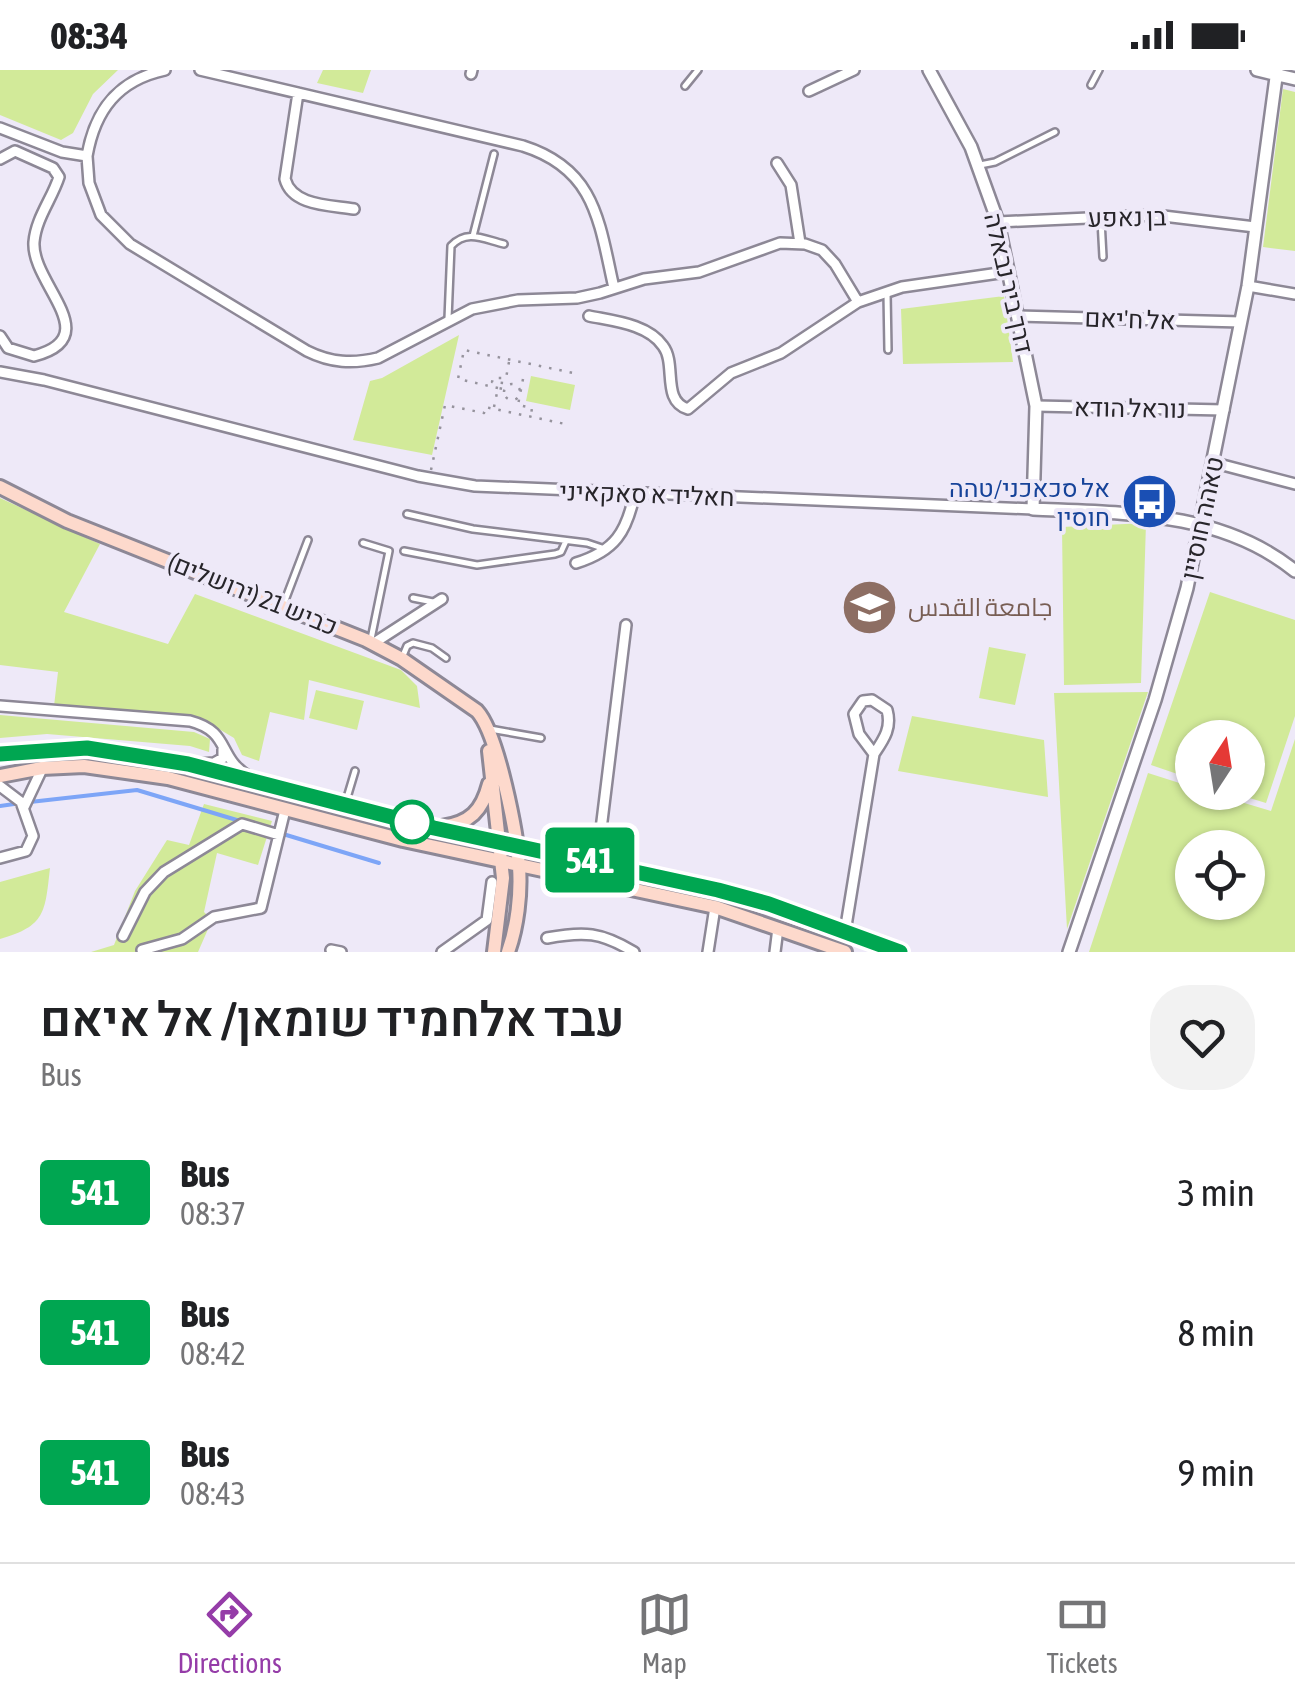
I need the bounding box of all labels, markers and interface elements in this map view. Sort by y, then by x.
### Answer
text: 08:34 [50,14,128,57]
street label: בן נאפע [1087,202,1167,232]
street label: דרך ביר נבאלה [979,210,1039,356]
street label: אל ח'יאם [1084,303,1176,335]
street label: נוראל הודא [1074,393,1186,423]
street label: טאהה חוסיין [1175,454,1229,582]
bus stop icon: אל סכאכני/טהה חוסין [1119,472,1179,532]
place label: אל סכאכני/טהה חוסין [949,474,1110,531]
street label: חאליד א סאקאיני [559,477,735,511]
street label: כביש 21 (ירושלים) [164,547,342,641]
school or university icon: جامعة القدس [839,577,899,637]
place label: جامعة القدس [908,593,1052,622]
north arrow [1175,720,1265,810]
map controls [1175,720,1265,920]
unlabelled marker [391,801,433,843]
line badge: 541 [532,828,648,892]
button: locate [1175,830,1265,920]
text: 541 [565,840,615,880]
button: heart [1150,985,1255,1090]
text: עבד אלחמיד שומאן/ אל איאם [40,991,625,1046]
text: Bus [40,1056,82,1093]
text: Bus [180,1152,230,1195]
text: 3 min [1177,1171,1255,1214]
text: 541 [70,1172,120,1212]
text: 08:37 [180,1195,246,1232]
text: Bus [180,1292,230,1335]
text: 8 min [1177,1311,1255,1354]
text: 541 [70,1312,120,1352]
text: 08:42 [180,1335,246,1372]
text: Bus [180,1432,230,1475]
text: 9 min [1177,1451,1255,1494]
text: 541 [70,1452,120,1492]
text: 08:43 [180,1475,246,1512]
tab: Directions [177,1587,282,1679]
tab: Map [637,1587,692,1679]
tab: Tickets [1047,1587,1118,1679]

